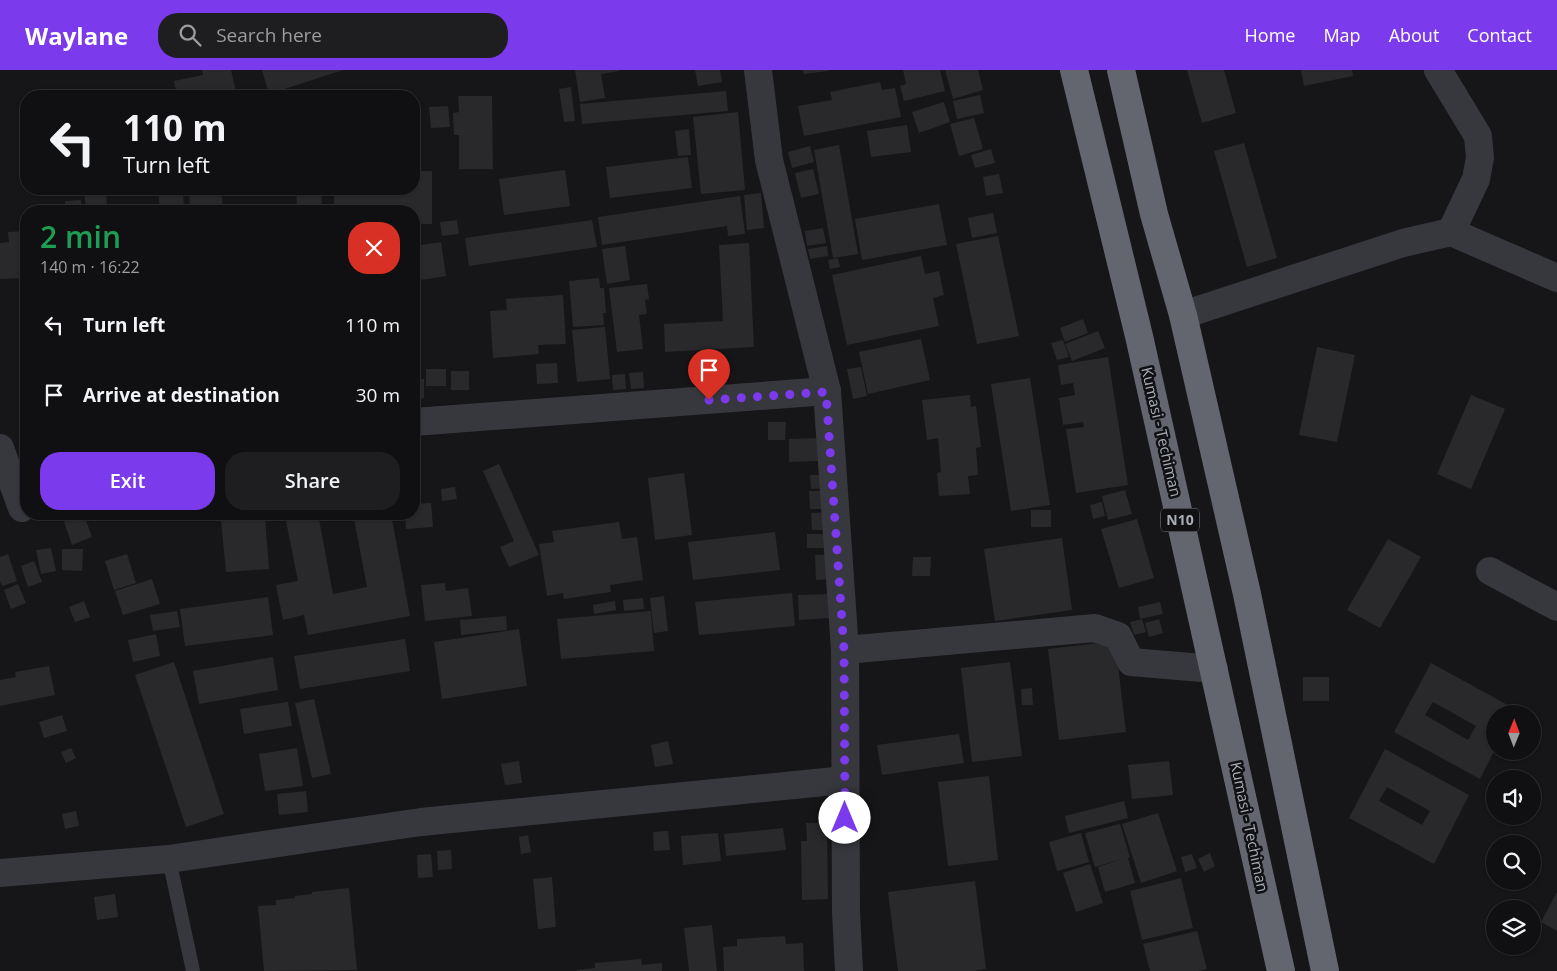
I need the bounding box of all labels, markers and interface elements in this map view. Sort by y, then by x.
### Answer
search box [158,13,508,58]
text: Waylane [25,19,128,52]
icon: search [176,21,204,49]
text: Search here [216,22,322,48]
text: Home [1245,23,1295,47]
text: Map [1323,23,1361,47]
text: About [1389,23,1439,47]
text: Contact [1467,23,1532,47]
text: 110 m [123,104,227,151]
icon: left [40,110,105,175]
text: Turn left [123,149,210,179]
text: 2 min [40,216,121,257]
button: close [348,222,400,274]
text: 140 m · 16:22 [40,256,140,278]
icon: left [40,311,68,339]
text: Turn left [83,312,165,338]
text: 110 m [345,312,400,338]
pin [688,349,730,400]
icon: arrive [695,356,723,384]
street label: Kumasi - Techiman [1137,365,1187,499]
icon: arrive [40,381,68,409]
text: Arrive at destination [83,382,280,408]
text: 30 m [356,382,400,408]
button: Exit [40,452,215,510]
button: Share [225,452,400,510]
road number: N10 [1161,508,1199,532]
north arrow [1486,705,1541,760]
map controls [1486,705,1541,955]
street label: Kumasi - Techiman [1226,760,1274,894]
button: sound [1486,770,1541,825]
position arrow [818,791,870,843]
button: search [1486,835,1541,890]
button: layers [1486,900,1541,955]

